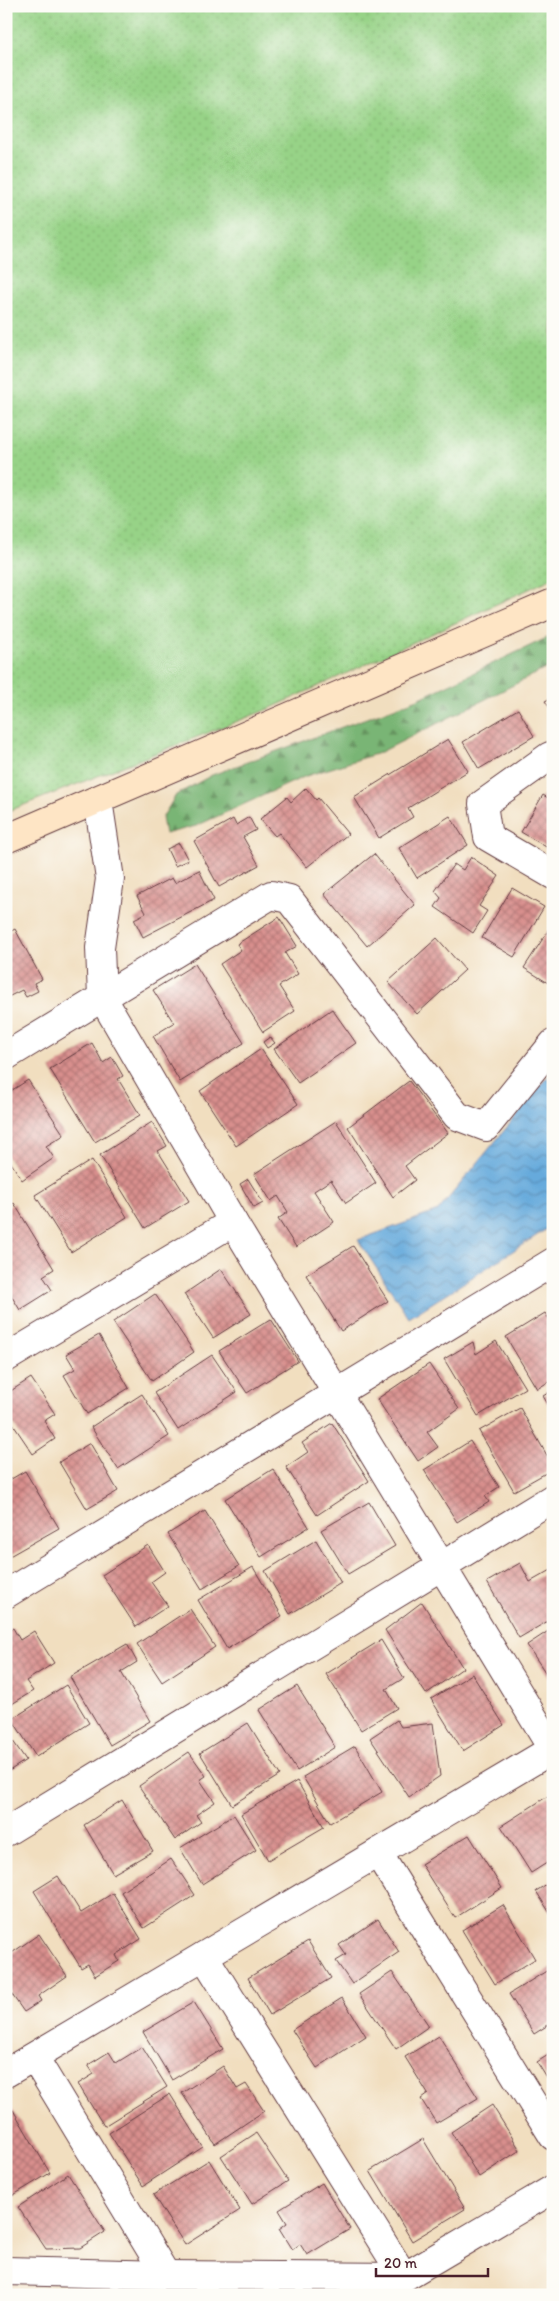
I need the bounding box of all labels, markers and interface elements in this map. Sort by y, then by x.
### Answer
scale bar [376,2246,489,2278]
text: 20 m [384,2254,418,2272]

